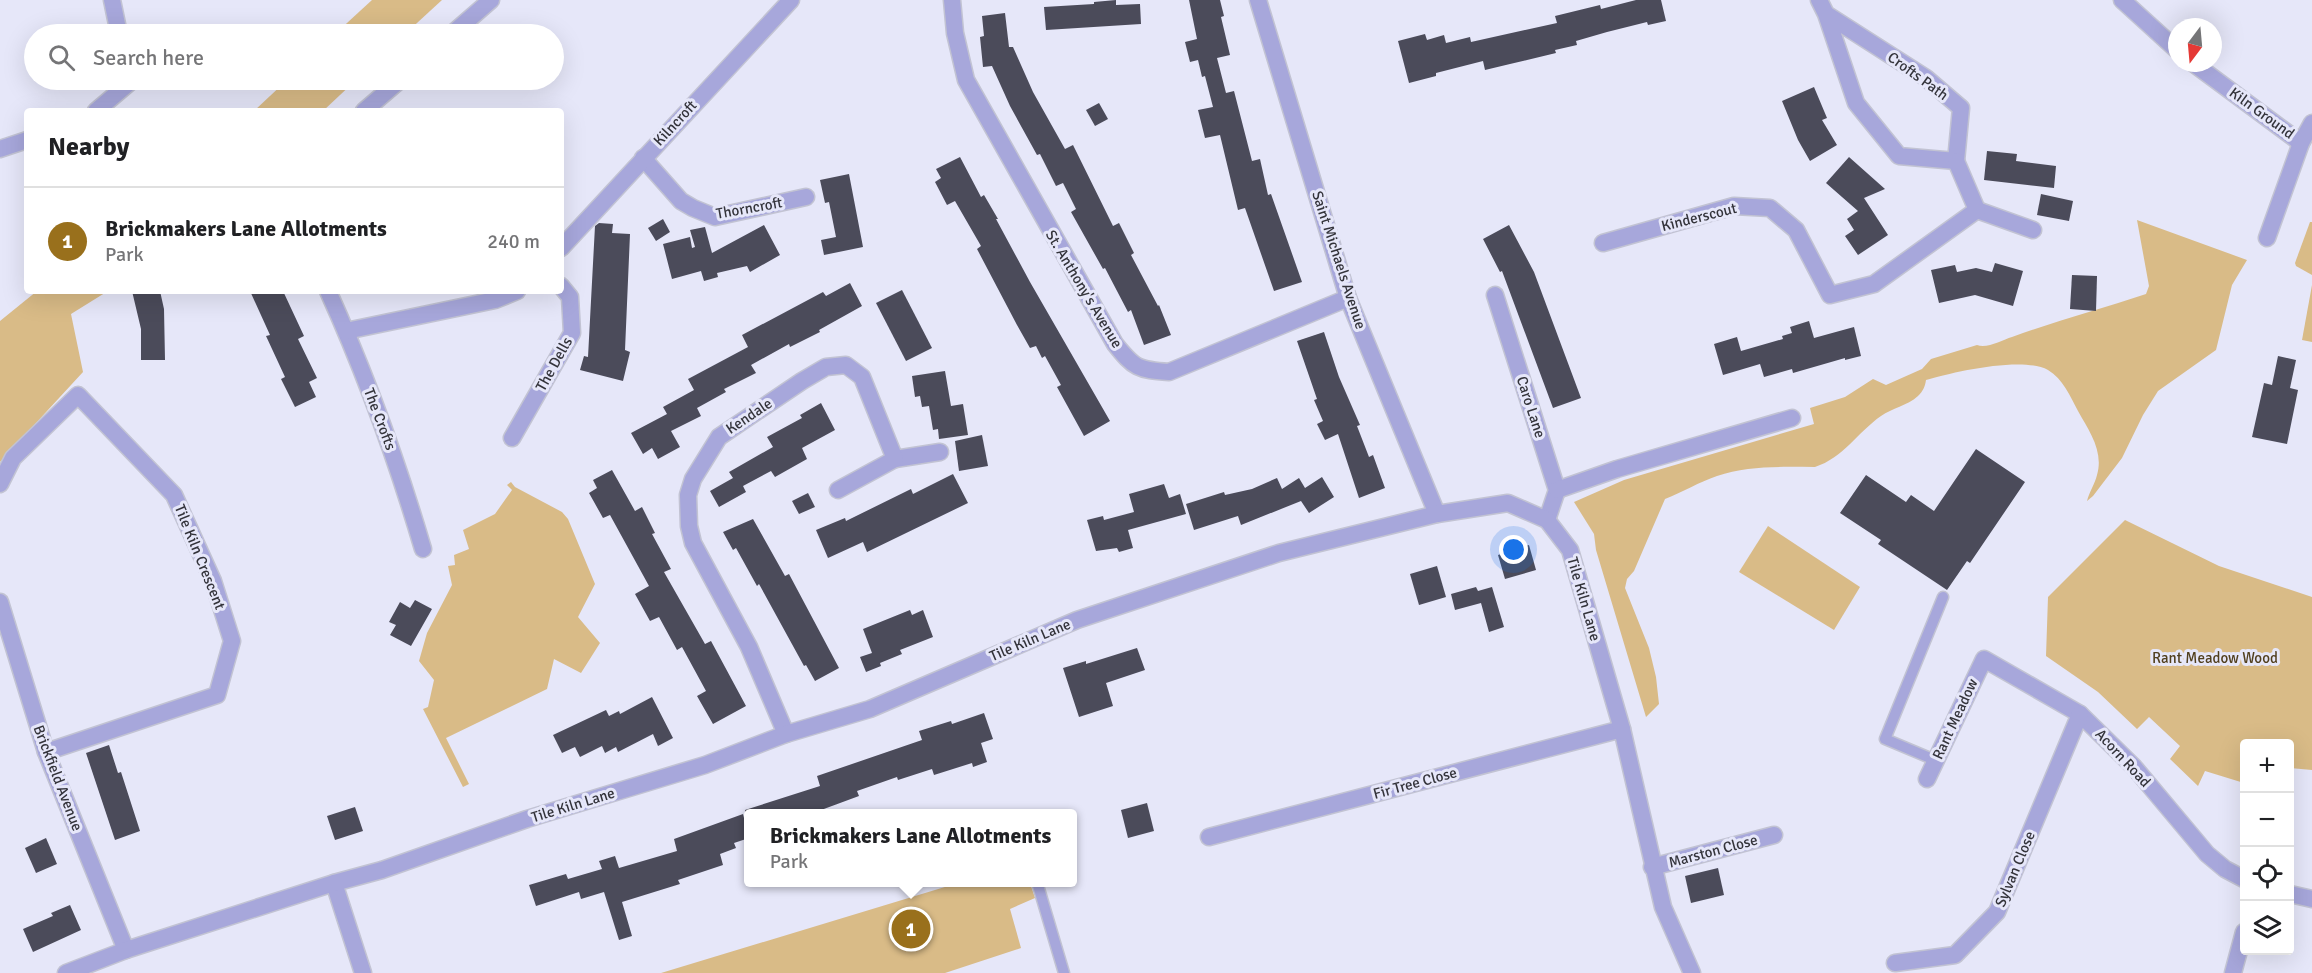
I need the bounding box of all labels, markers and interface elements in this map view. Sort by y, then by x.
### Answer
north arrow [2168,18,2222,72]
search box [24,24,564,90]
icon: search [45,41,78,74]
text: Search here [93,44,204,71]
street label: Crofts Path [1884,48,1952,104]
street label: Kiln Ground [2226,83,2298,143]
street label: Kilncroft [650,96,701,149]
text: Nearby [48,131,129,163]
street label: Saint Michaels Avenue [1308,189,1370,331]
street label: Thorncroft [715,193,784,223]
street label: Kinderscout [1659,199,1739,235]
text: Brickmakers Lane Allotments [105,215,387,242]
street label: St. Anthony's Avenue [1042,227,1126,351]
text: 1 [62,229,73,254]
text: 240 m [487,229,540,254]
text: Park [105,242,143,267]
street label: The Dells [532,334,576,394]
street label: Caro Lane [1513,374,1549,440]
street label: The Crofts [360,386,400,453]
street label: Kendale [723,394,775,438]
street label: Tile Kiln Crescent [171,502,229,612]
your location [1499,535,1528,564]
street label: Tile Kiln Lane [1563,555,1605,643]
street label: Tile Kiln Lane [987,615,1073,665]
park label: Rant Meadow Wood [2152,649,2278,667]
street label: Rant Meadow [1928,676,1982,762]
street label: Brickfield Avenue [30,722,86,834]
street label: Acorn Road [2092,725,2154,791]
map controls [2240,739,2294,955]
button: + [2240,739,2294,793]
street label: Fir Tree Close [1371,763,1459,803]
street label: Tile Kiln Lane [529,784,617,826]
button: − [2240,793,2294,847]
popup [744,809,1077,887]
text: Brickmakers Lane Allotments [770,822,1051,849]
street label: Sylvan Close [1991,828,2039,910]
street label: Marston Close [1667,830,1759,872]
button: locate [2240,847,2294,901]
text: Park [770,849,808,874]
button: layers [2240,901,2294,955]
pin: 1 [892,906,930,952]

